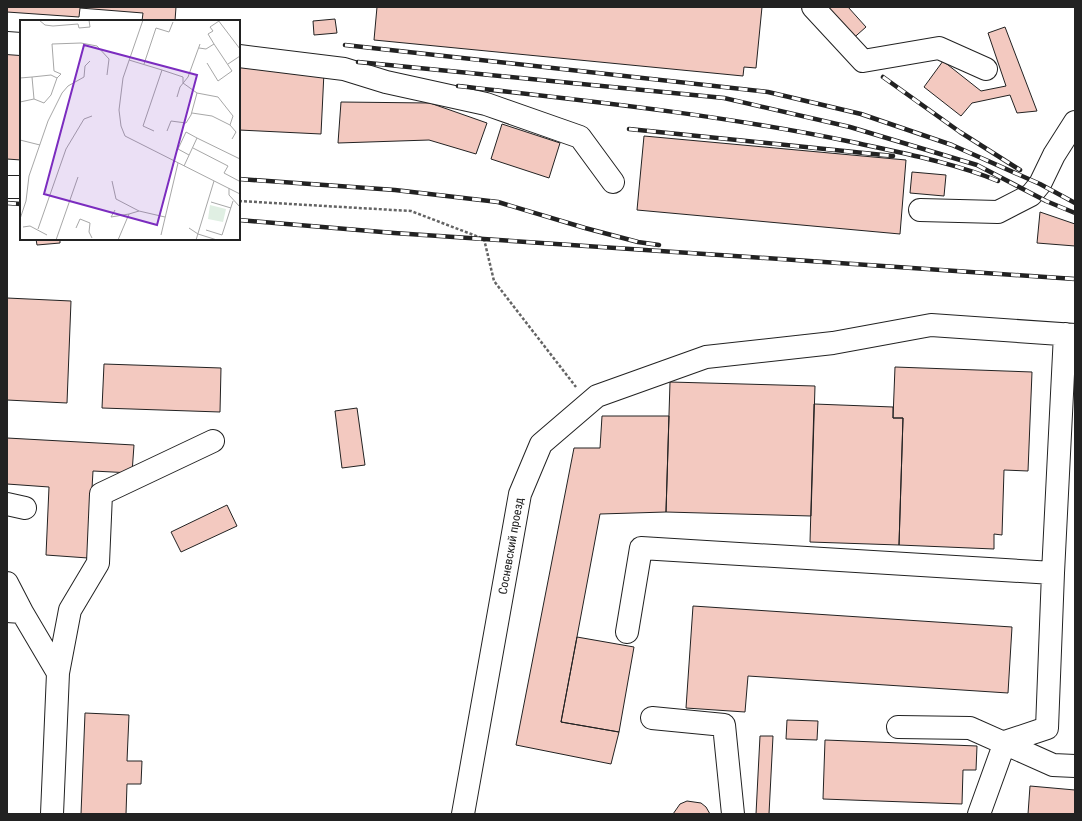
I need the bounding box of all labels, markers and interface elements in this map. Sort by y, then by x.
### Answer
inset map [20,20,240,240]
street label: Сосневский проезд [496,496,526,595]

